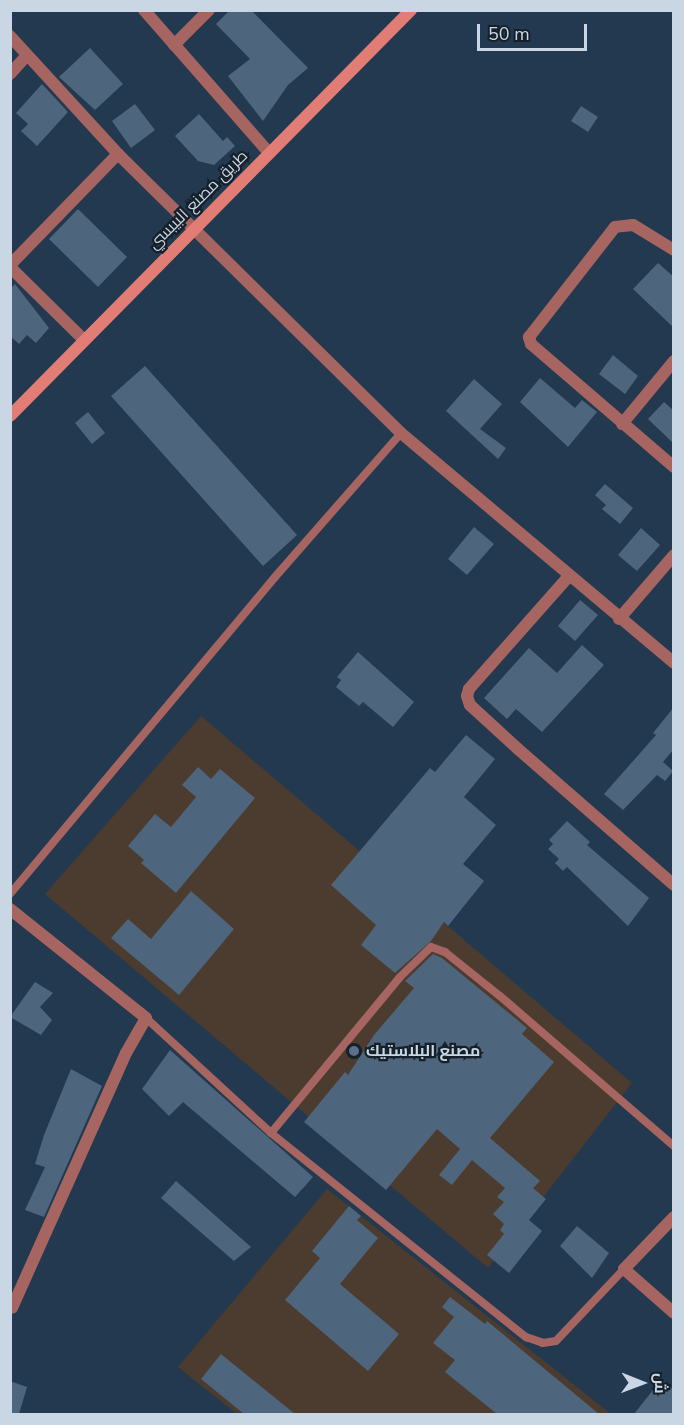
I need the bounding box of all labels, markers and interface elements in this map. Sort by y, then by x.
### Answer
scale bar [480,12,590,50]
text: 50 m [488,22,530,46]
street label: طريق مصنع البيبسي [144,146,252,254]
place label: مصنع البلاستيك [366,1041,480,1061]
marker: مصنع البلاستيك [347,1044,361,1058]
north arrow [612,1353,672,1413]
text: ش [649,1373,671,1394]

